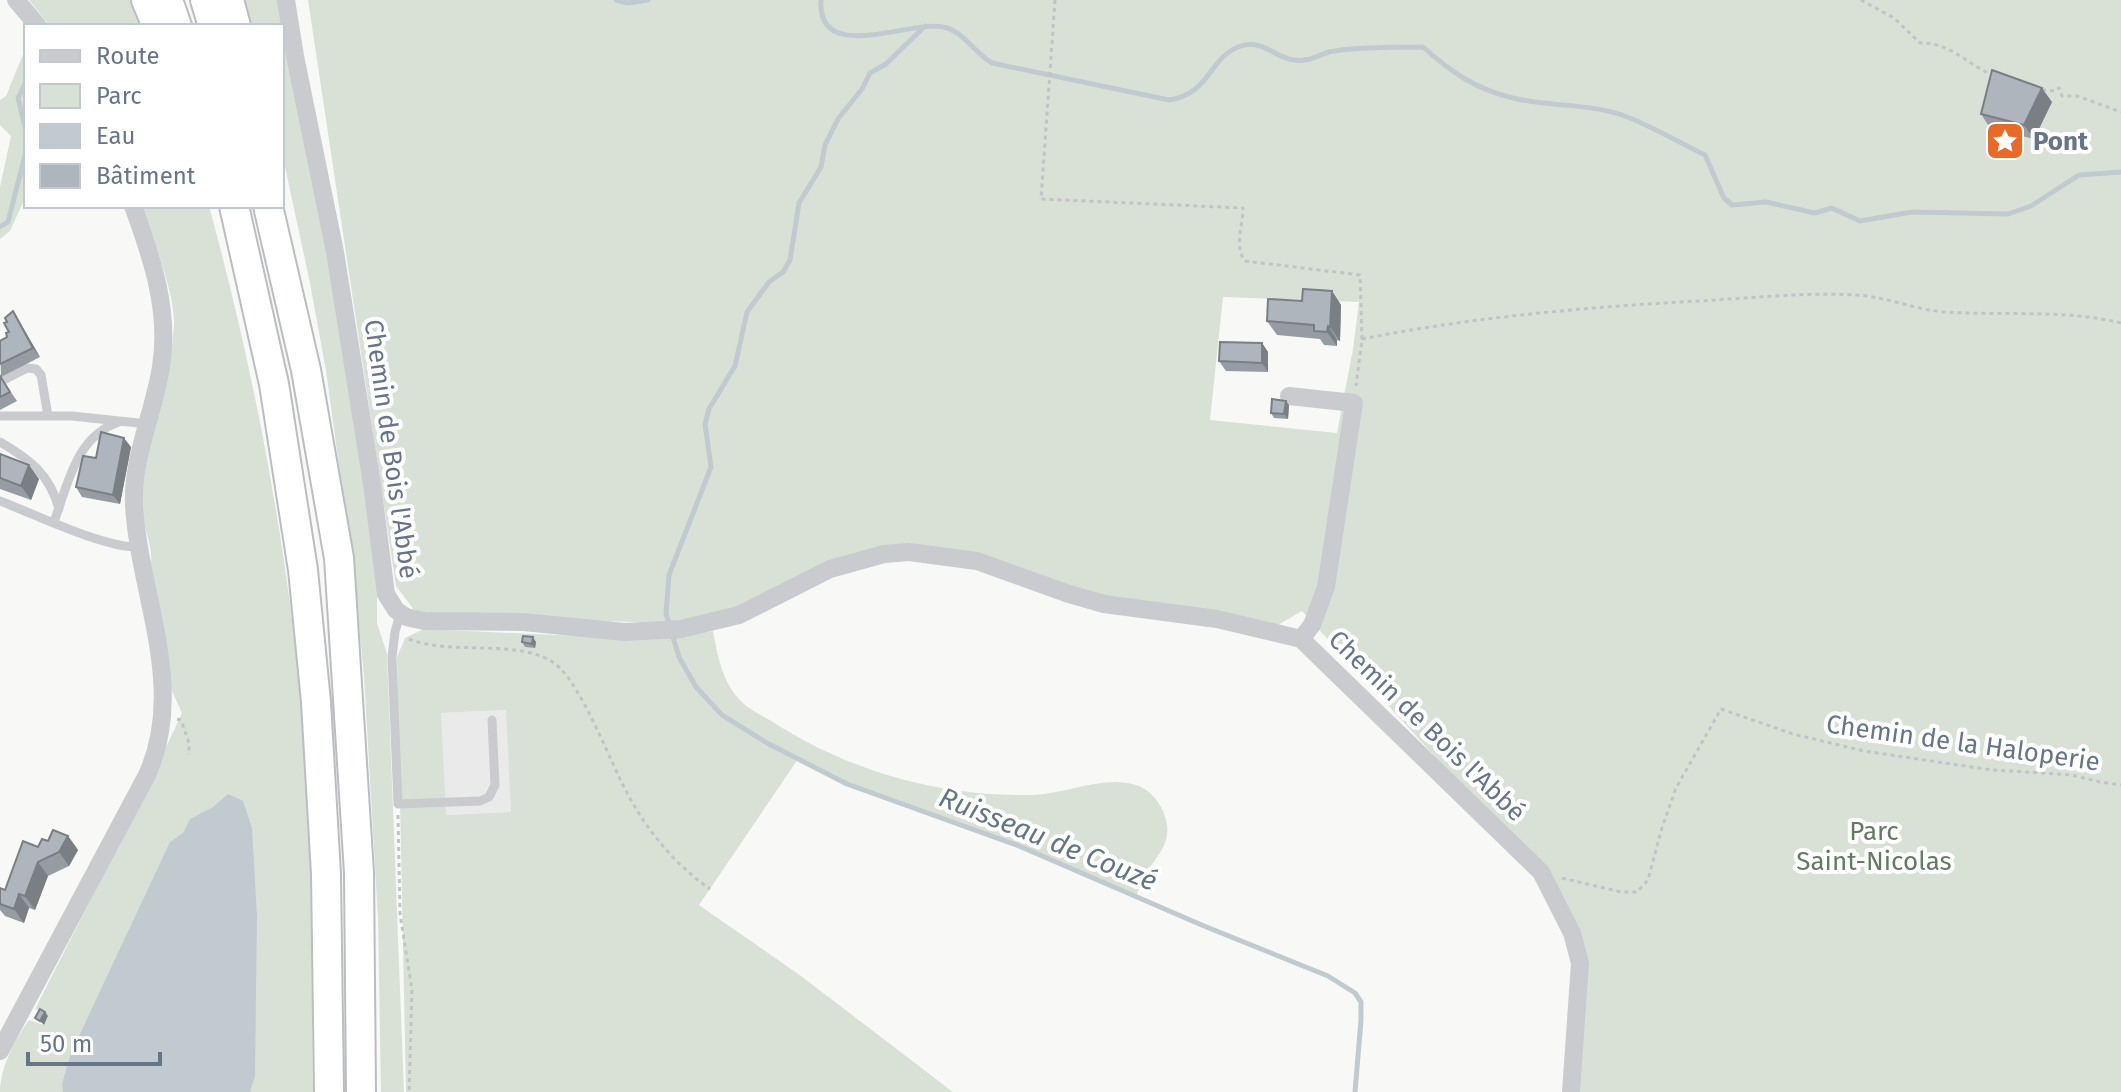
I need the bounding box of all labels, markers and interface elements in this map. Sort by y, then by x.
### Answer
legend [24,24,284,208]
text: Route [96,42,160,70]
text: Parc [96,82,142,110]
place icon: Pont [1984,120,2026,162]
text: Eau [96,122,136,150]
place label: Pont [2033,126,2089,157]
text: Bâtiment [96,162,196,190]
street label: Chemin de Bois l'Abbé [357,317,425,581]
street label: Chemin de Bois l'Abbé [1322,624,1532,828]
street label: Chemin de la Haloperie [1824,708,2102,778]
water label: Ruisseau de Couzé [934,780,1162,898]
park label: Parc Saint-Nicolas [1796,816,1952,877]
scale bar [28,1016,160,1066]
text: 50 m [40,1030,92,1058]

